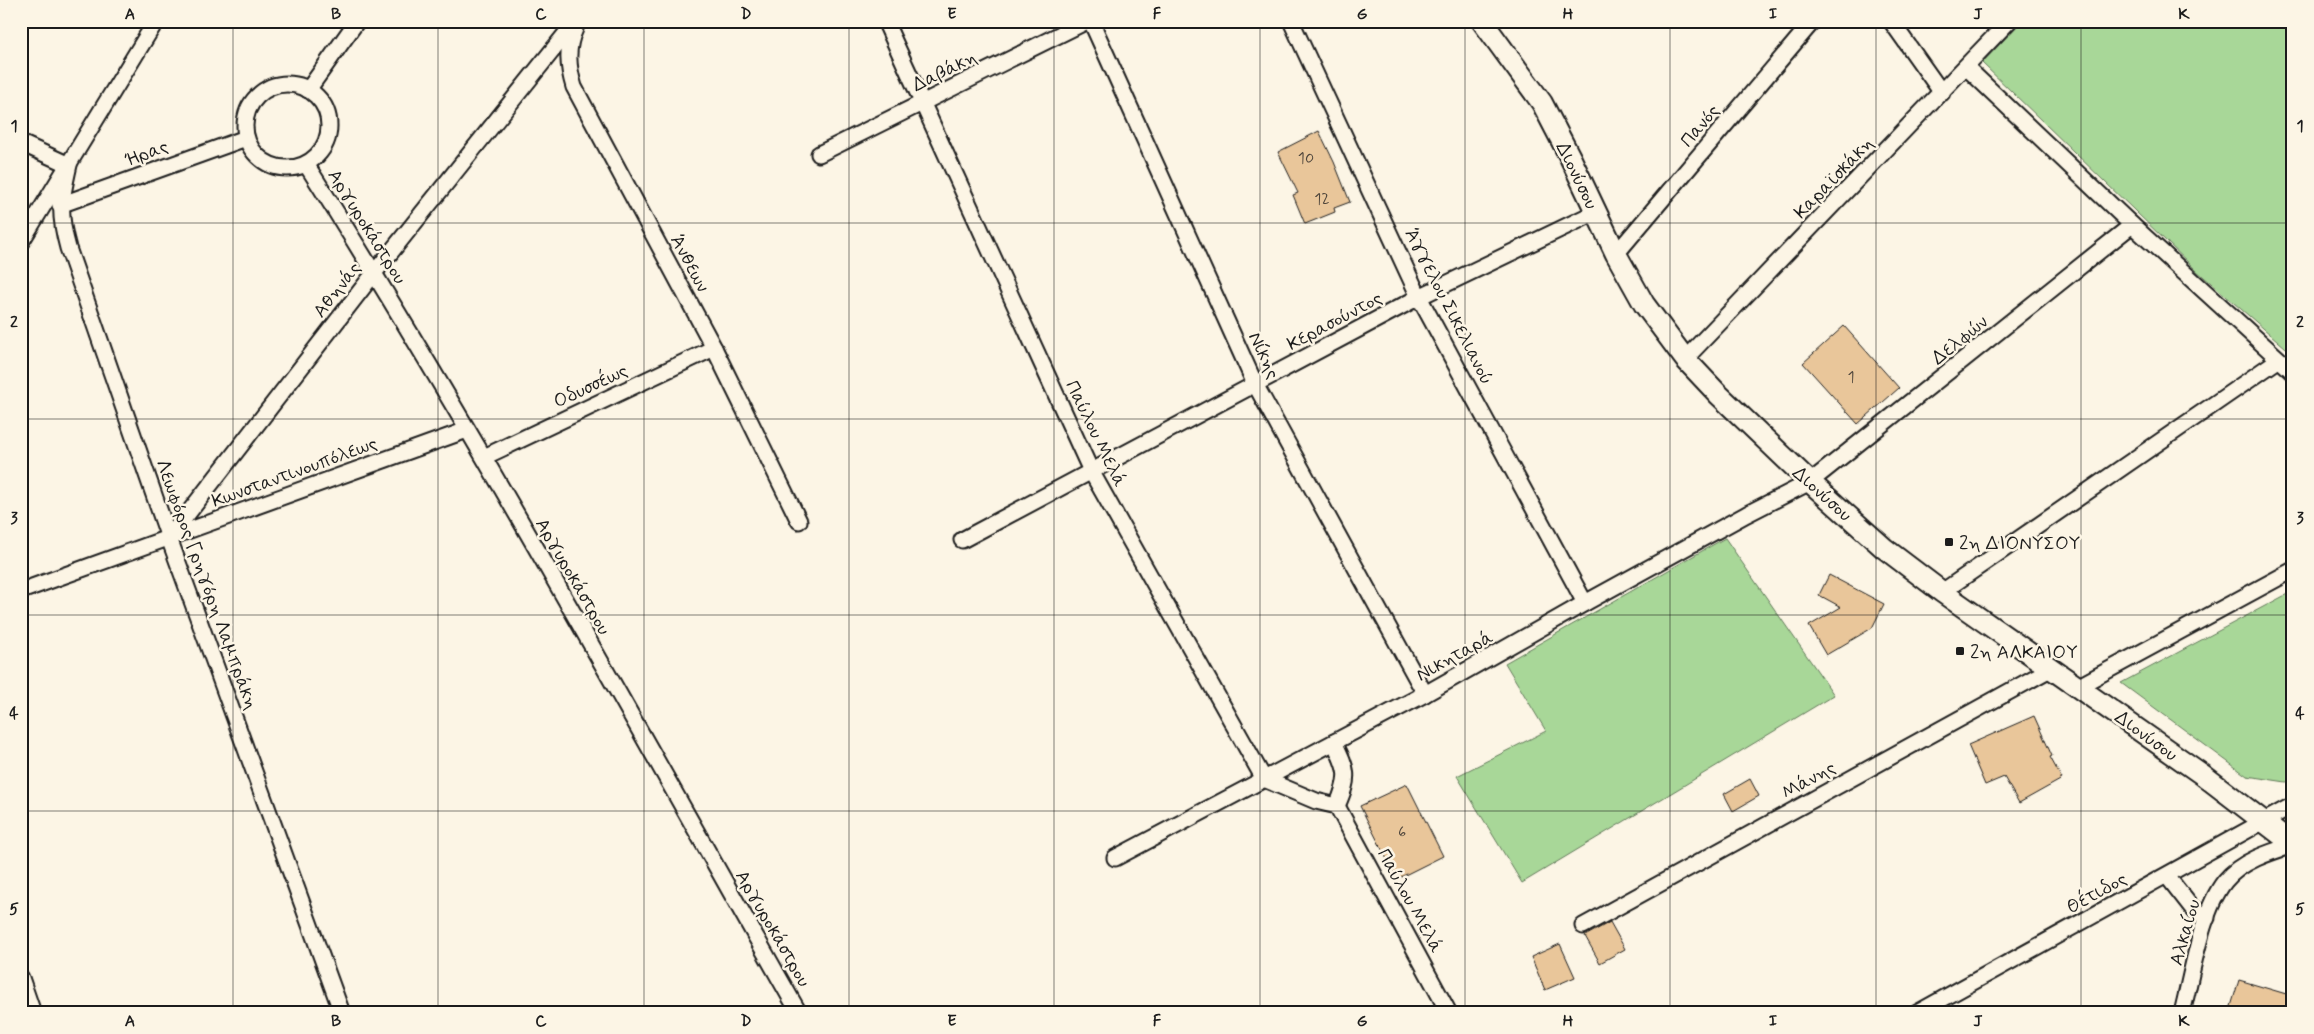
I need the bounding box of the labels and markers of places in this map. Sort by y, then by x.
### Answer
place label: 2η ΔΙΟΝΥΣΟΥ [1959,531,2081,556]
marker: 2η ΔΙΟΝΥΣΟΥ [1943,536,1955,548]
place label: 2η ΑΛΚΑΙΟΥ [1970,640,2078,665]
marker: 2η ΑΛΚΑΙΟΥ [1954,645,1966,657]

